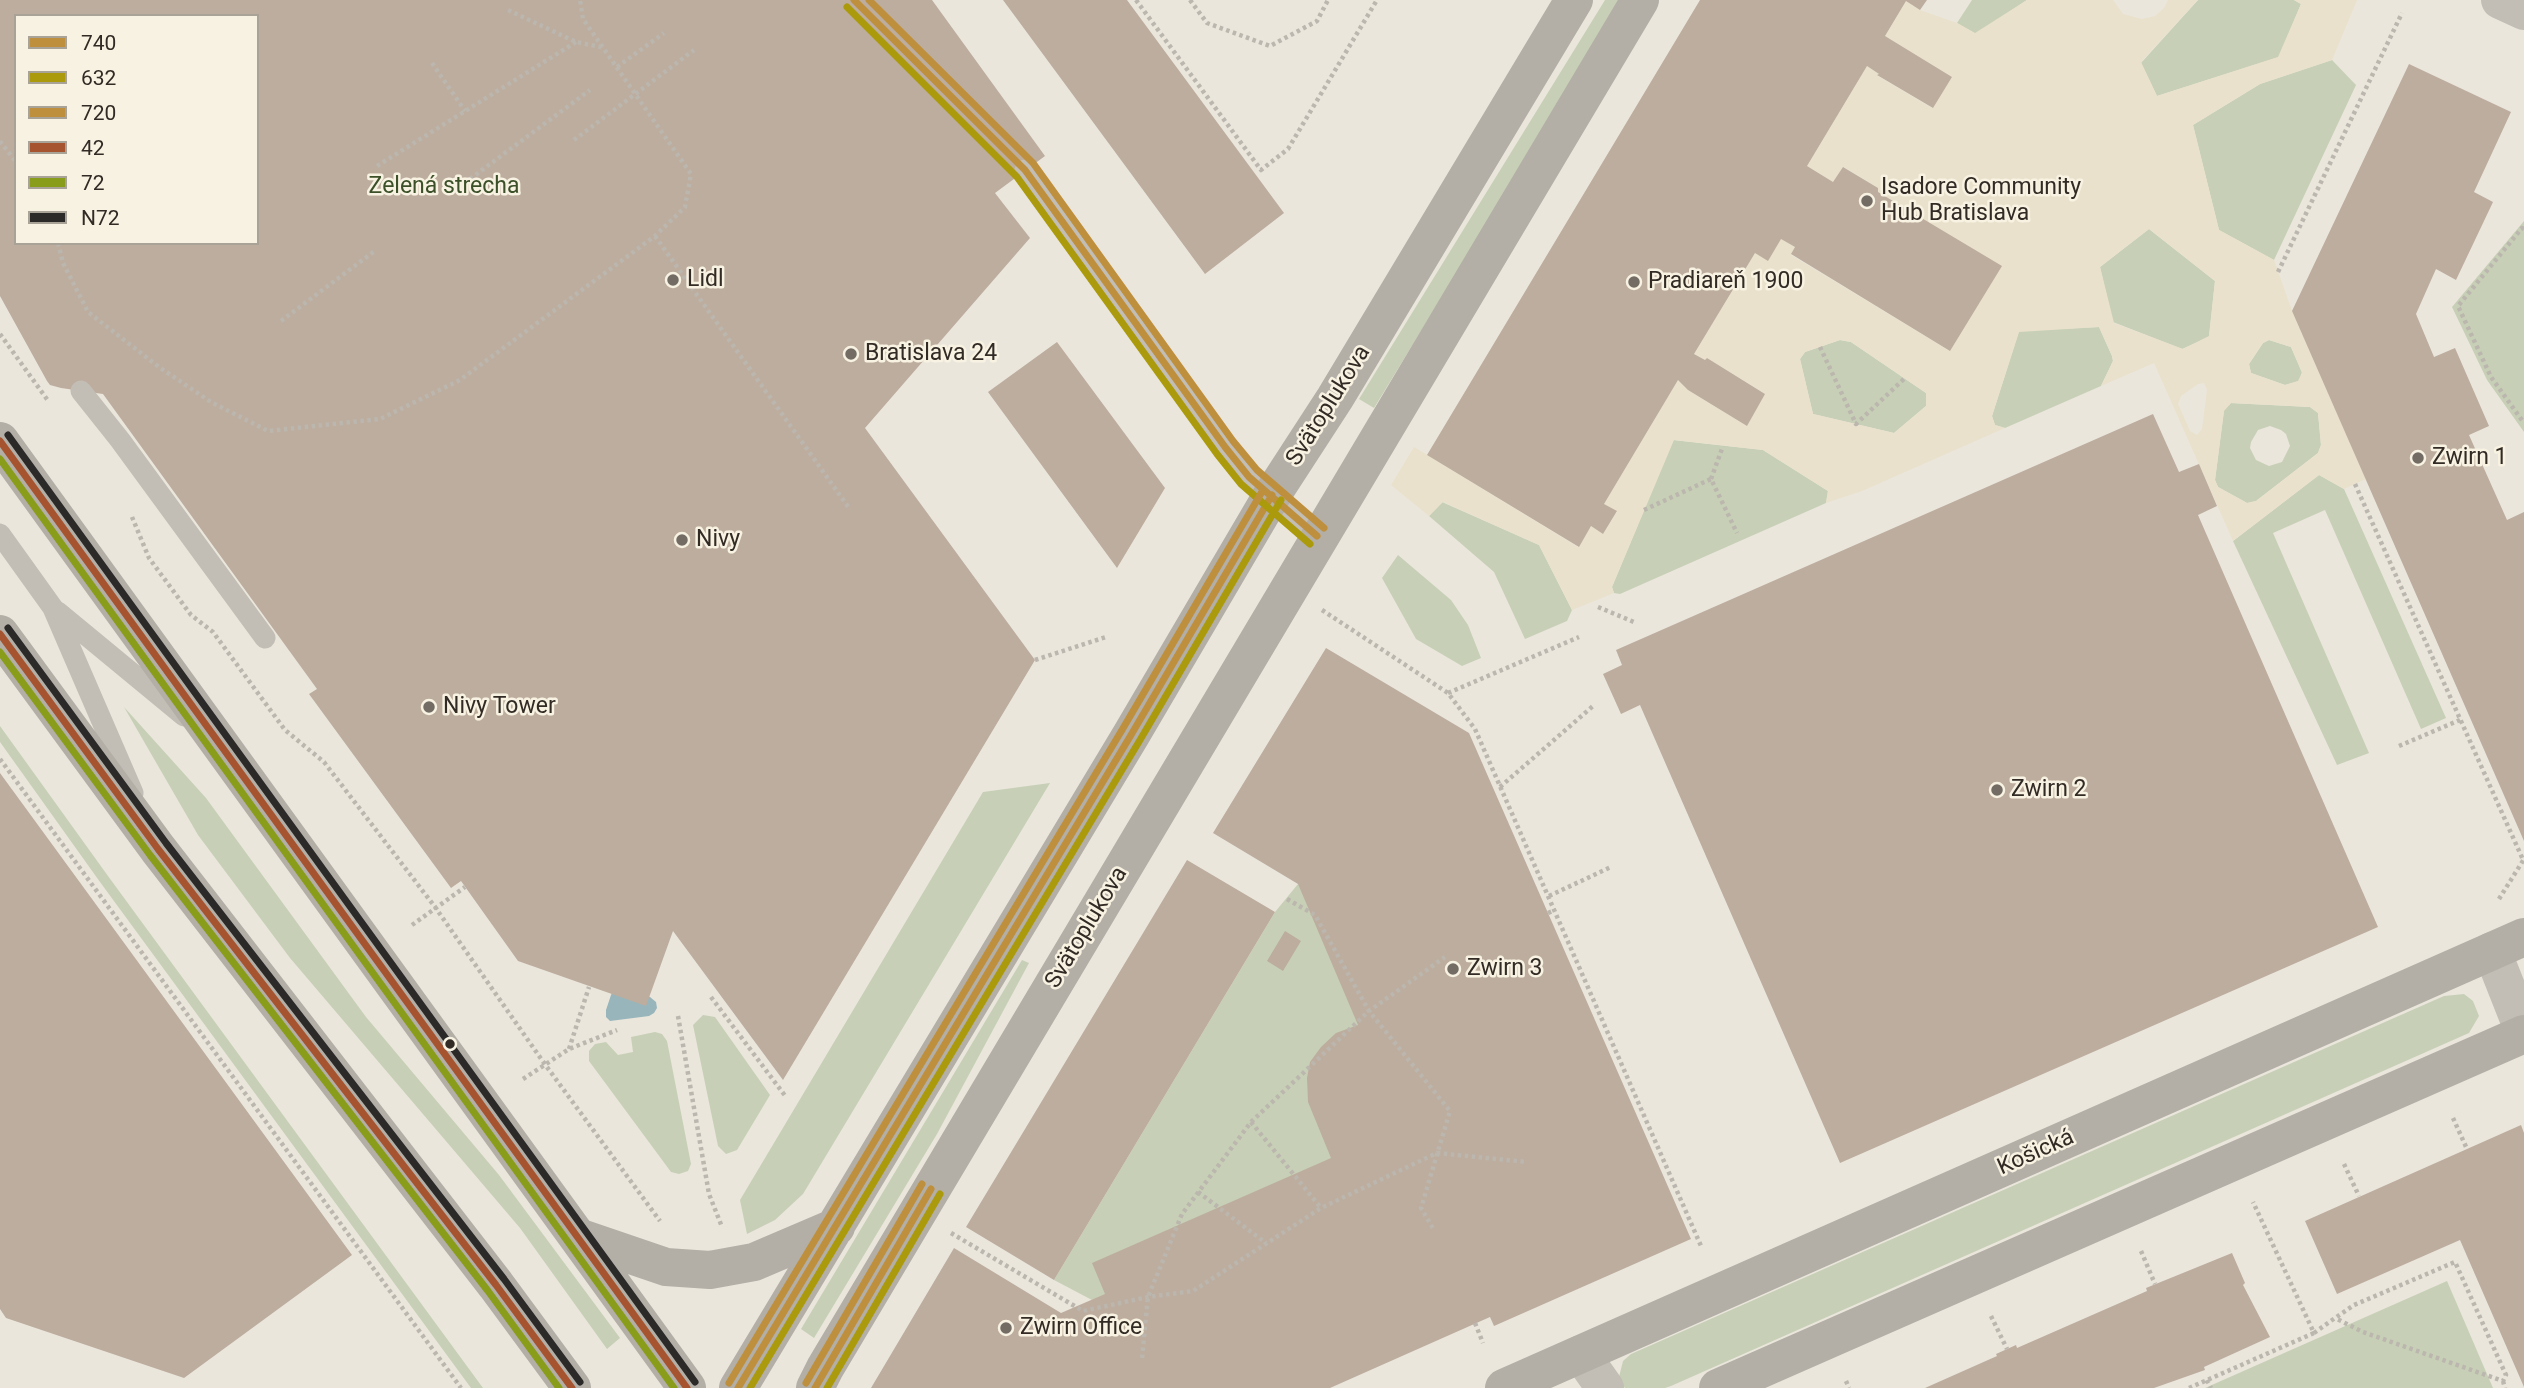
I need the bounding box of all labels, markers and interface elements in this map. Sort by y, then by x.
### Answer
legend [14,14,259,245]
text: 740 [81,31,116,55]
text: 632 [81,66,116,90]
text: 720 [81,101,116,125]
text: 42 [81,136,105,160]
text: 72 [81,171,105,195]
park label: Zelená strecha [369,173,519,201]
place label: Isadore Community Hub Bratislava [1881,174,2081,228]
marker: Isadore Community Hub Bratislava [1859,193,1875,209]
text: N72 [81,206,120,230]
place label: Lidl [687,266,724,294]
place label: Pradiareň 1900 [1648,268,1803,296]
marker: Lidl [665,272,681,288]
marker: Pradiareň 1900 [1626,274,1642,290]
place label: Bratislava 24 [865,340,997,368]
street label: Svätoplukova [1281,341,1377,471]
marker: Bratislava 24 [843,346,859,362]
place label: Zwirn 1 [2432,444,2507,472]
marker: Zwirn 1 [2410,450,2426,466]
place label: Nivy [696,526,740,554]
marker: Nivy [674,532,690,548]
place label: Nivy Tower [443,693,556,721]
marker: Nivy Tower [421,699,437,715]
place label: Zwirn 2 [2011,776,2086,804]
marker: Zwirn 2 [1989,782,2005,798]
street label: Svätoplukova [1040,862,1134,994]
place label: Zwirn 3 [1467,955,1542,983]
marker: Zwirn 3 [1445,961,1461,977]
unlabelled marker [443,1037,457,1051]
street label: Košická [1993,1124,2079,1182]
place label: Zwirn Office [1020,1314,1142,1342]
marker: Zwirn Office [998,1320,1014,1336]

